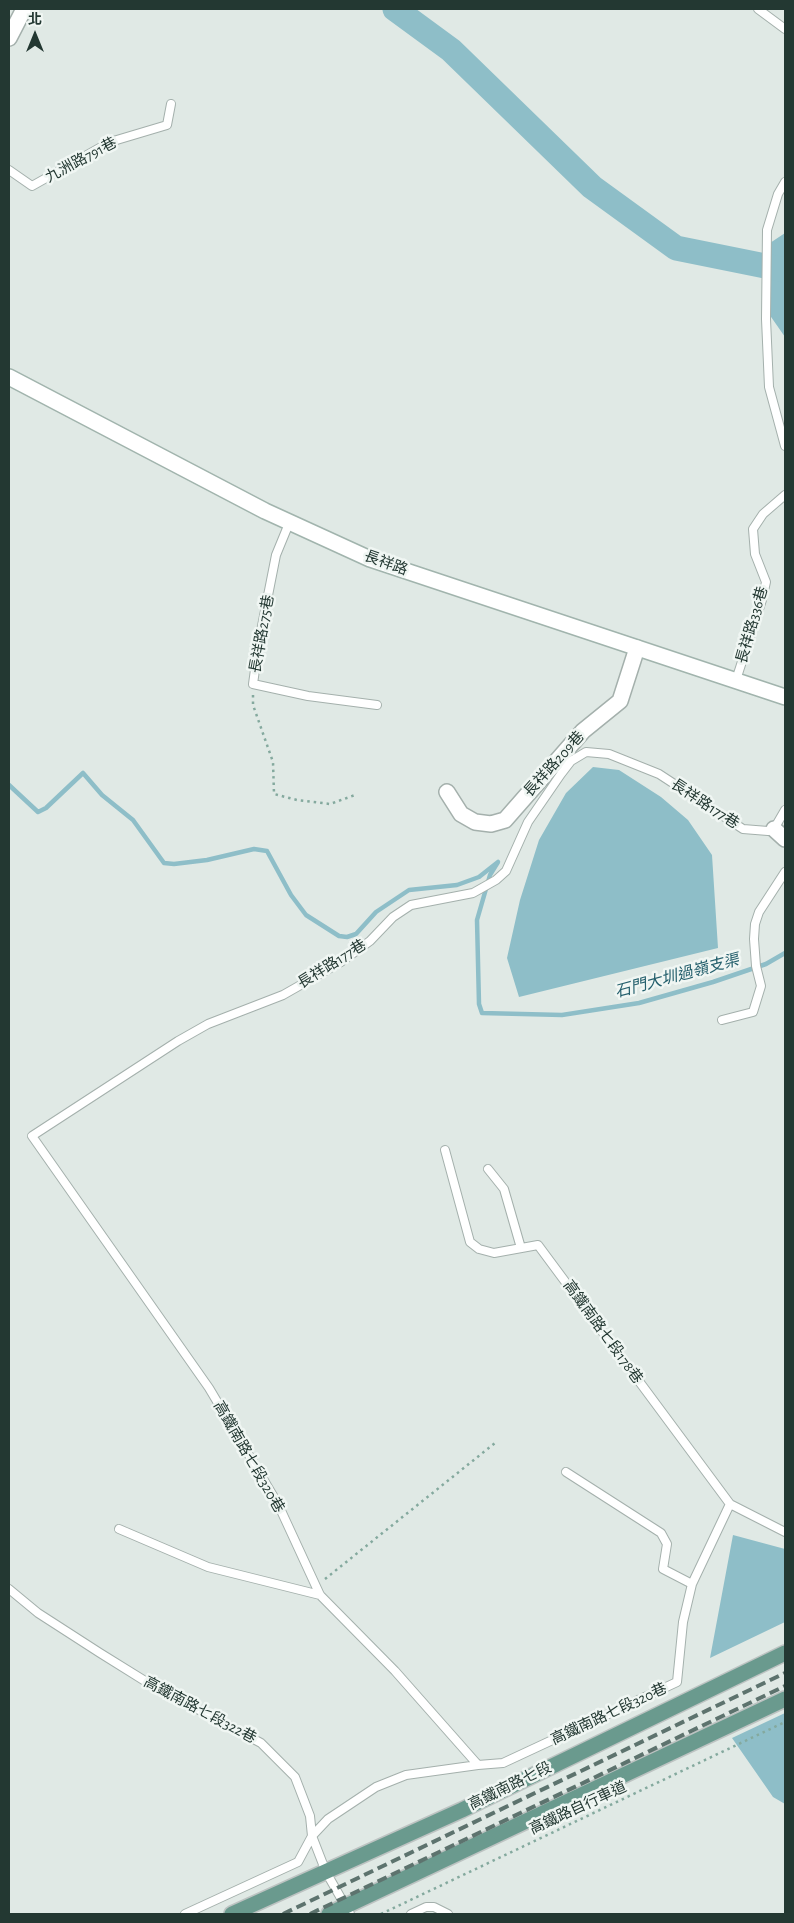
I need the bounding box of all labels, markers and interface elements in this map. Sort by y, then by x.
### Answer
north arrow [10,10,60,60]
text: 北 [28,13,42,27]
street label: 九洲路791巷 [42,134,120,186]
street label: 長祥路 [362,547,410,579]
street label: 長祥路336巷 [732,584,772,666]
street label: 長祥路275巷 [246,593,278,675]
street label: 長祥路209巷 [520,728,588,800]
street label: 長祥路177巷 [668,775,742,833]
street label: 長祥路177巷 [294,936,370,992]
water label: 石門大圳過嶺支渠 [613,950,741,1002]
street label: 高鐵南路七段178巷 [559,1277,647,1387]
street label: 高鐵南路七段320巷 [210,1398,288,1516]
street label: 高鐵南路七段322巷 [141,1673,259,1747]
street label: 高鐵南路七段320巷 [548,1679,670,1749]
street label: 高鐵南路七段 [466,1758,554,1814]
street label: 高鐵路自行車道 [527,1778,629,1838]

